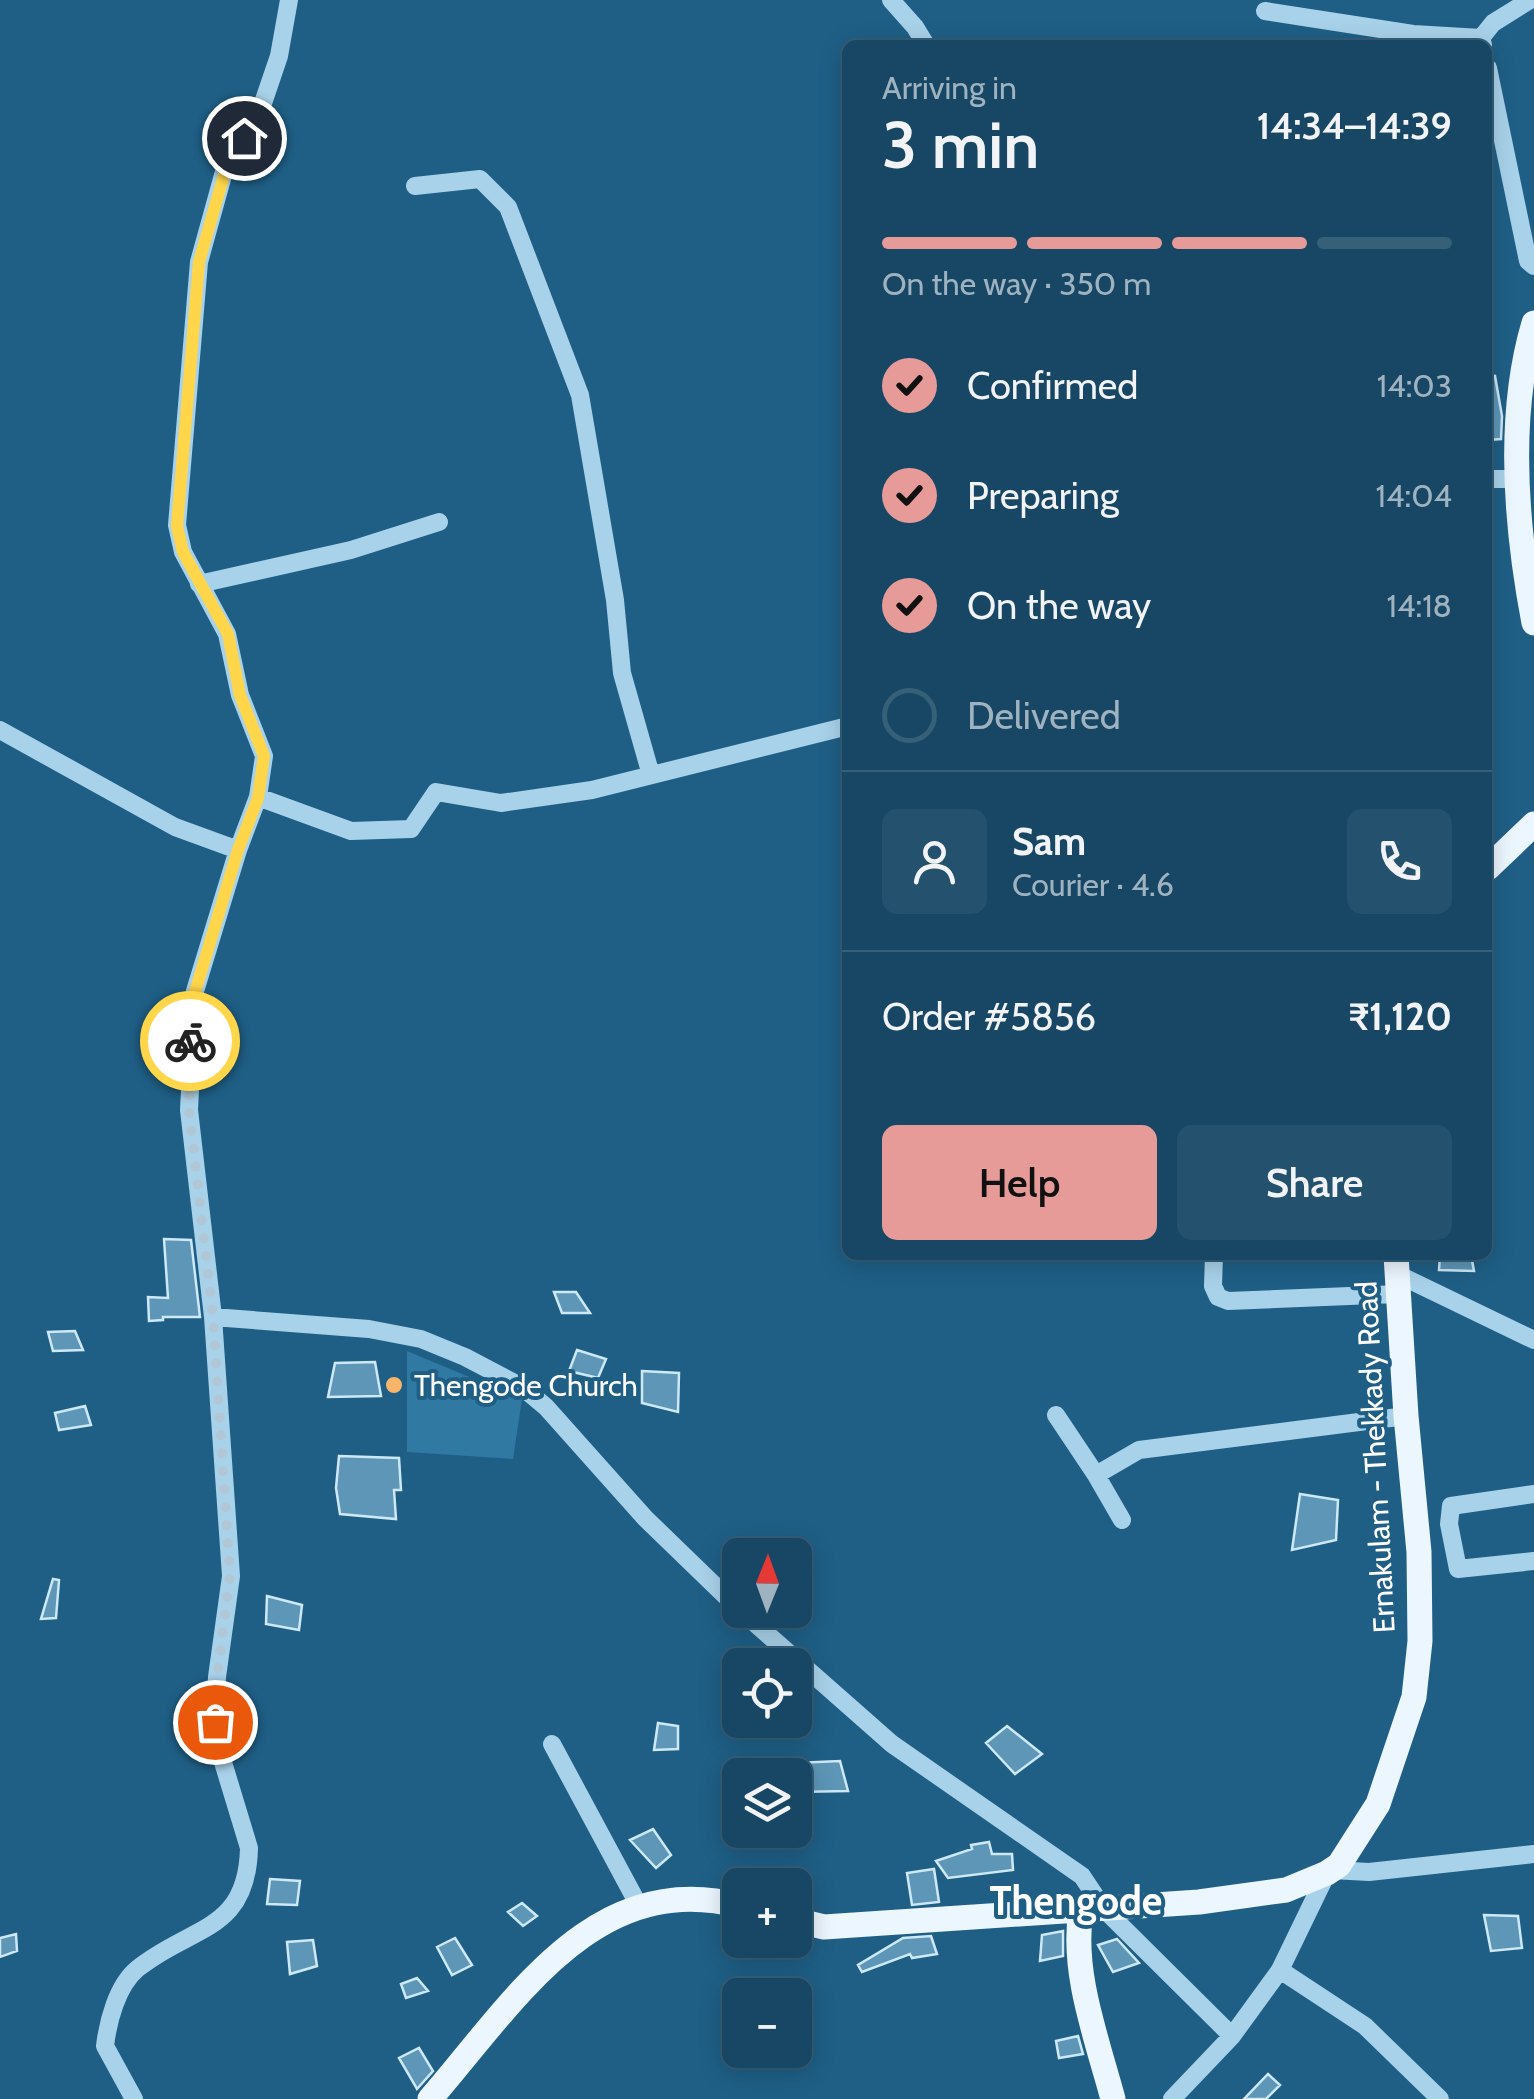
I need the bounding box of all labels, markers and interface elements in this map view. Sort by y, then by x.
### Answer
text: Arriving in [882,68,1017,107]
pin [202,96,287,181]
text: 14:34–14:39 [1257,102,1452,149]
text: 3 min [882,105,1039,184]
icon: home [217,111,272,166]
text: On the way · 350 m [882,264,1151,303]
icon: check [882,358,937,413]
text: Confirmed [967,362,1138,409]
text: 14:03 [1377,366,1452,405]
icon: check [882,468,937,523]
text: Preparing [967,472,1119,519]
text: 14:04 [1376,476,1452,515]
icon: check [882,578,937,633]
text: On the way [967,582,1151,629]
text: 14:18 [1387,586,1452,625]
text: Delivered [967,692,1121,739]
button: person [882,809,987,914]
button: phone [1347,809,1452,914]
text: Sam [1012,818,1086,865]
text: Courier · 4.6 [1012,865,1174,904]
courier [140,991,240,1091]
text: Order #5856 [882,993,1096,1040]
text: ₹1,120 [1348,993,1452,1040]
icon: bike [163,1014,218,1069]
button: Help [882,1125,1157,1240]
button: Share [1177,1125,1452,1240]
street label: Ernakulam - Thekkady Road [1347,1280,1403,1634]
place label: Thengode Church [414,1367,638,1404]
marker: Thengode Church [383,1374,405,1396]
north arrow [722,1538,812,1628]
map controls [722,1538,812,2068]
button: locate [722,1648,812,1738]
pin [173,1680,258,1765]
icon: bag [188,1695,243,1750]
button: layers [722,1758,812,1848]
button: + [722,1868,812,1958]
district label: Thengode [990,1876,1162,1925]
button: − [722,1978,812,2068]

